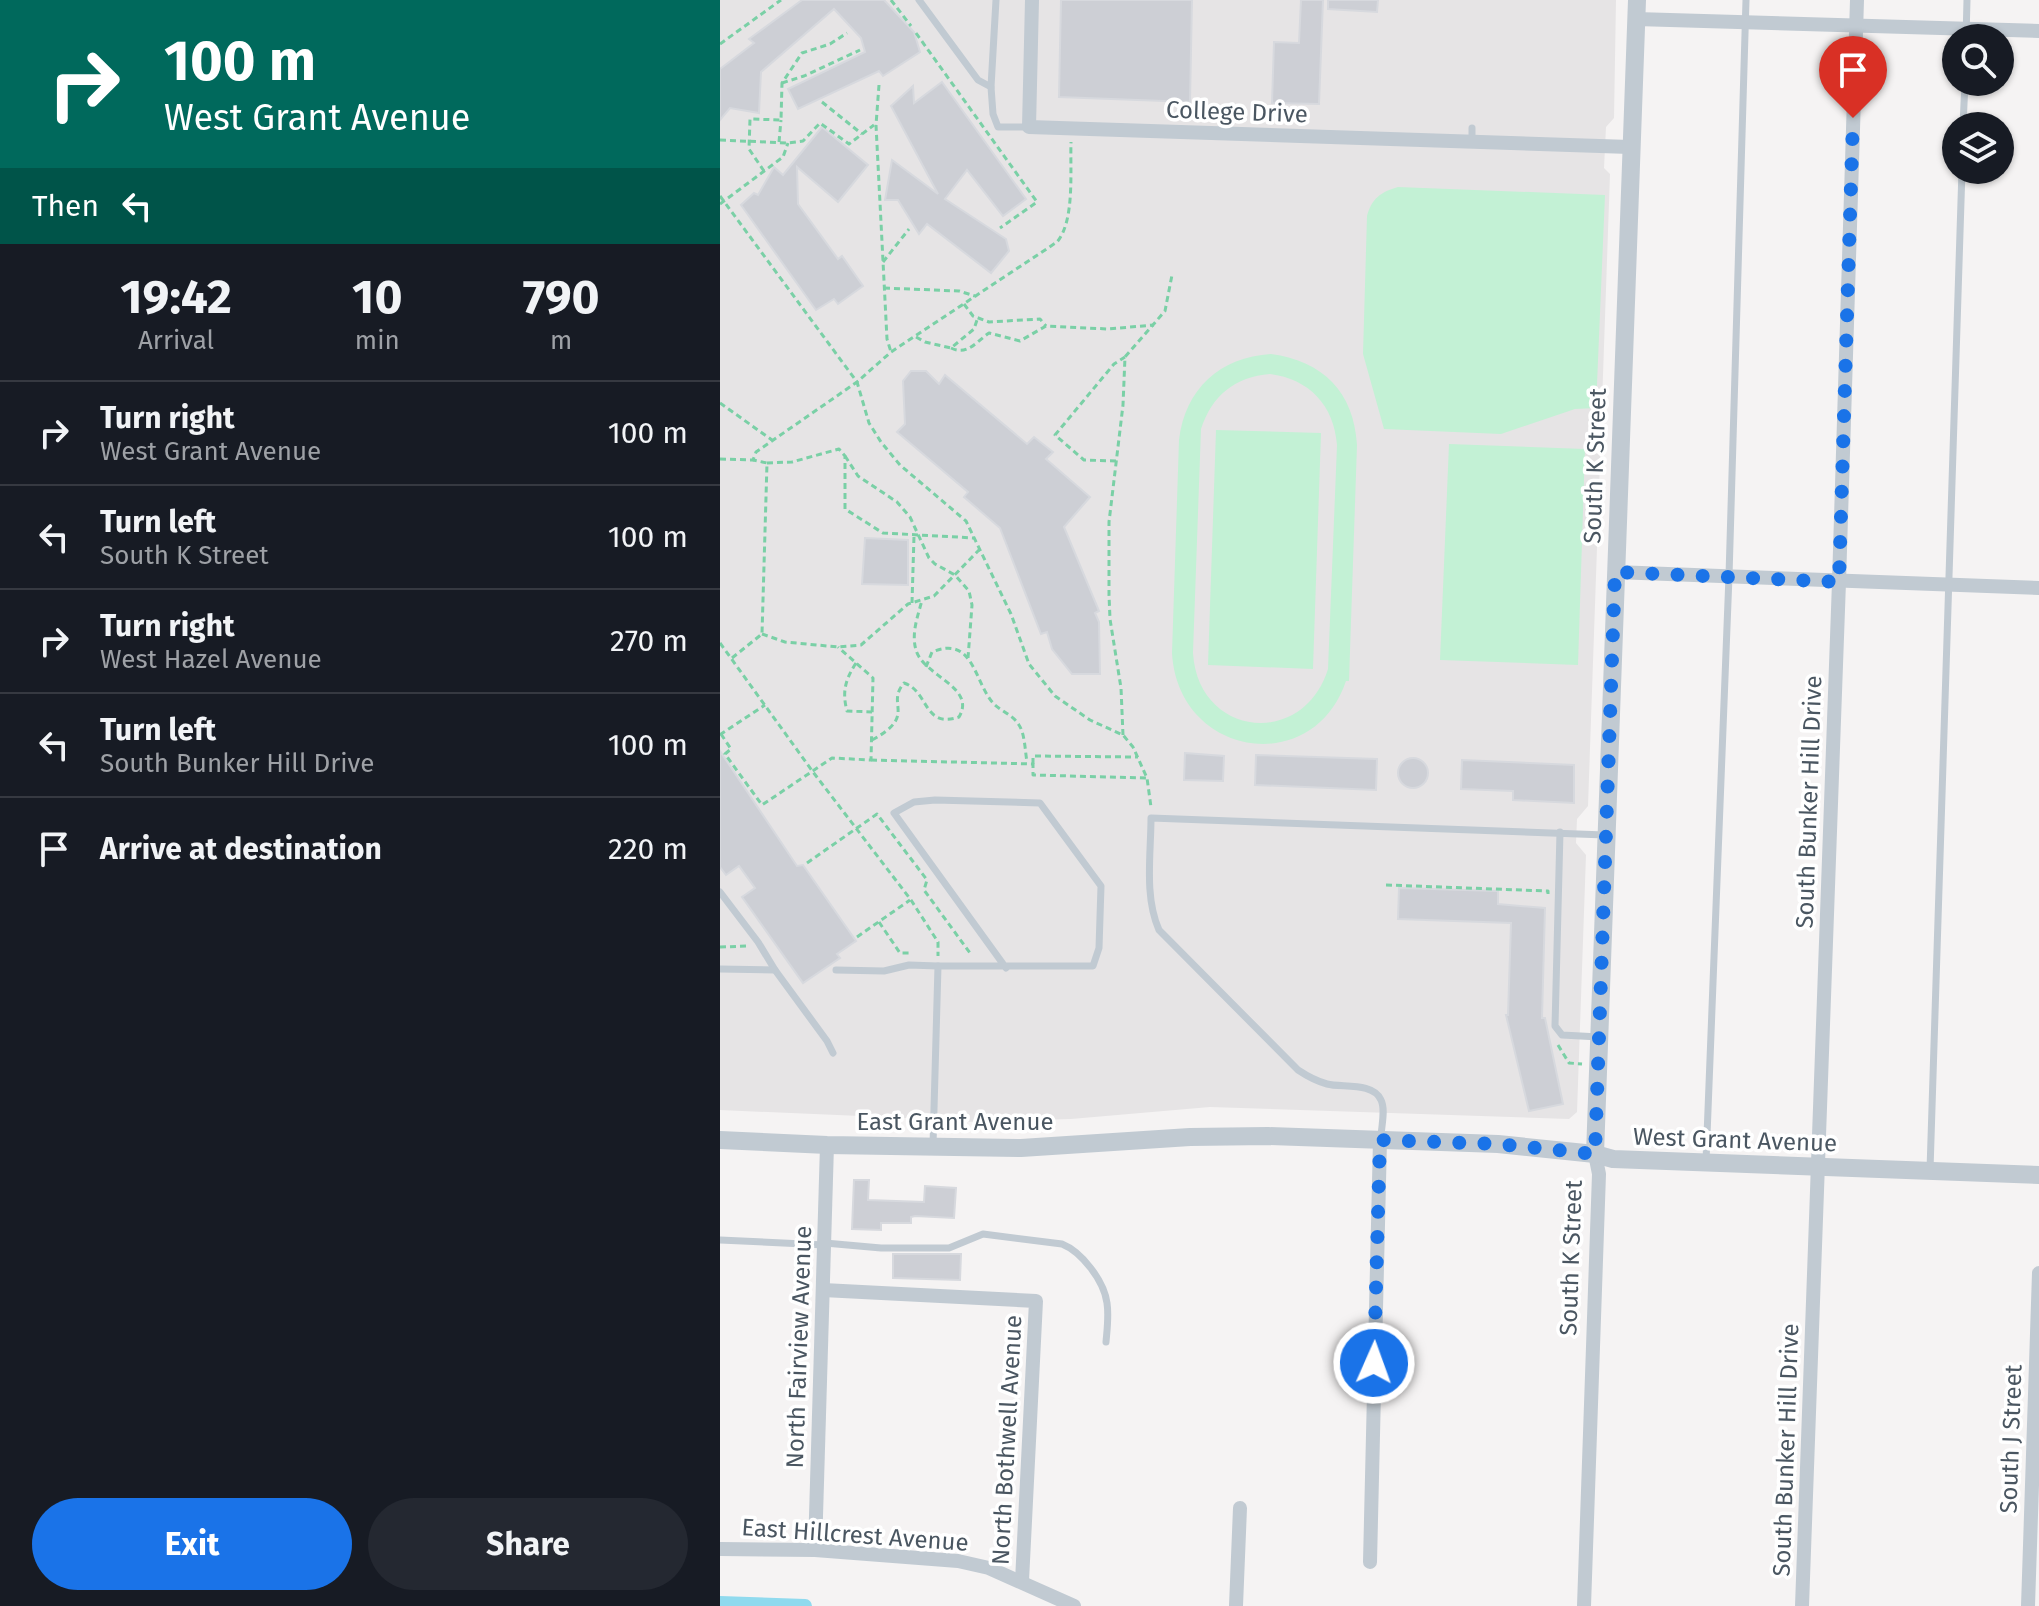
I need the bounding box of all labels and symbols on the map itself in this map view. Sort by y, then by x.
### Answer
pin [1819,36,1887,118]
street label: College Drive [1166,96,1308,128]
street label: South K Street [1578,387,1612,544]
street label: South Bunker Hill Drive [1791,675,1827,929]
street label: East Grant Avenue [857,1108,1053,1136]
street label: West Grant Avenue [1632,1122,1838,1158]
street label: South K Street [1554,1179,1588,1336]
street label: North Fairview Avenue [781,1225,817,1469]
street label: North Bothwell Avenue [986,1314,1028,1566]
position arrow [1332,1321,1416,1405]
street label: South Bunker Hill Drive [1768,1323,1804,1577]
street label: South J Street [1994,1364,2028,1514]
street label: East Hillcrest Avenue [740,1513,970,1557]

